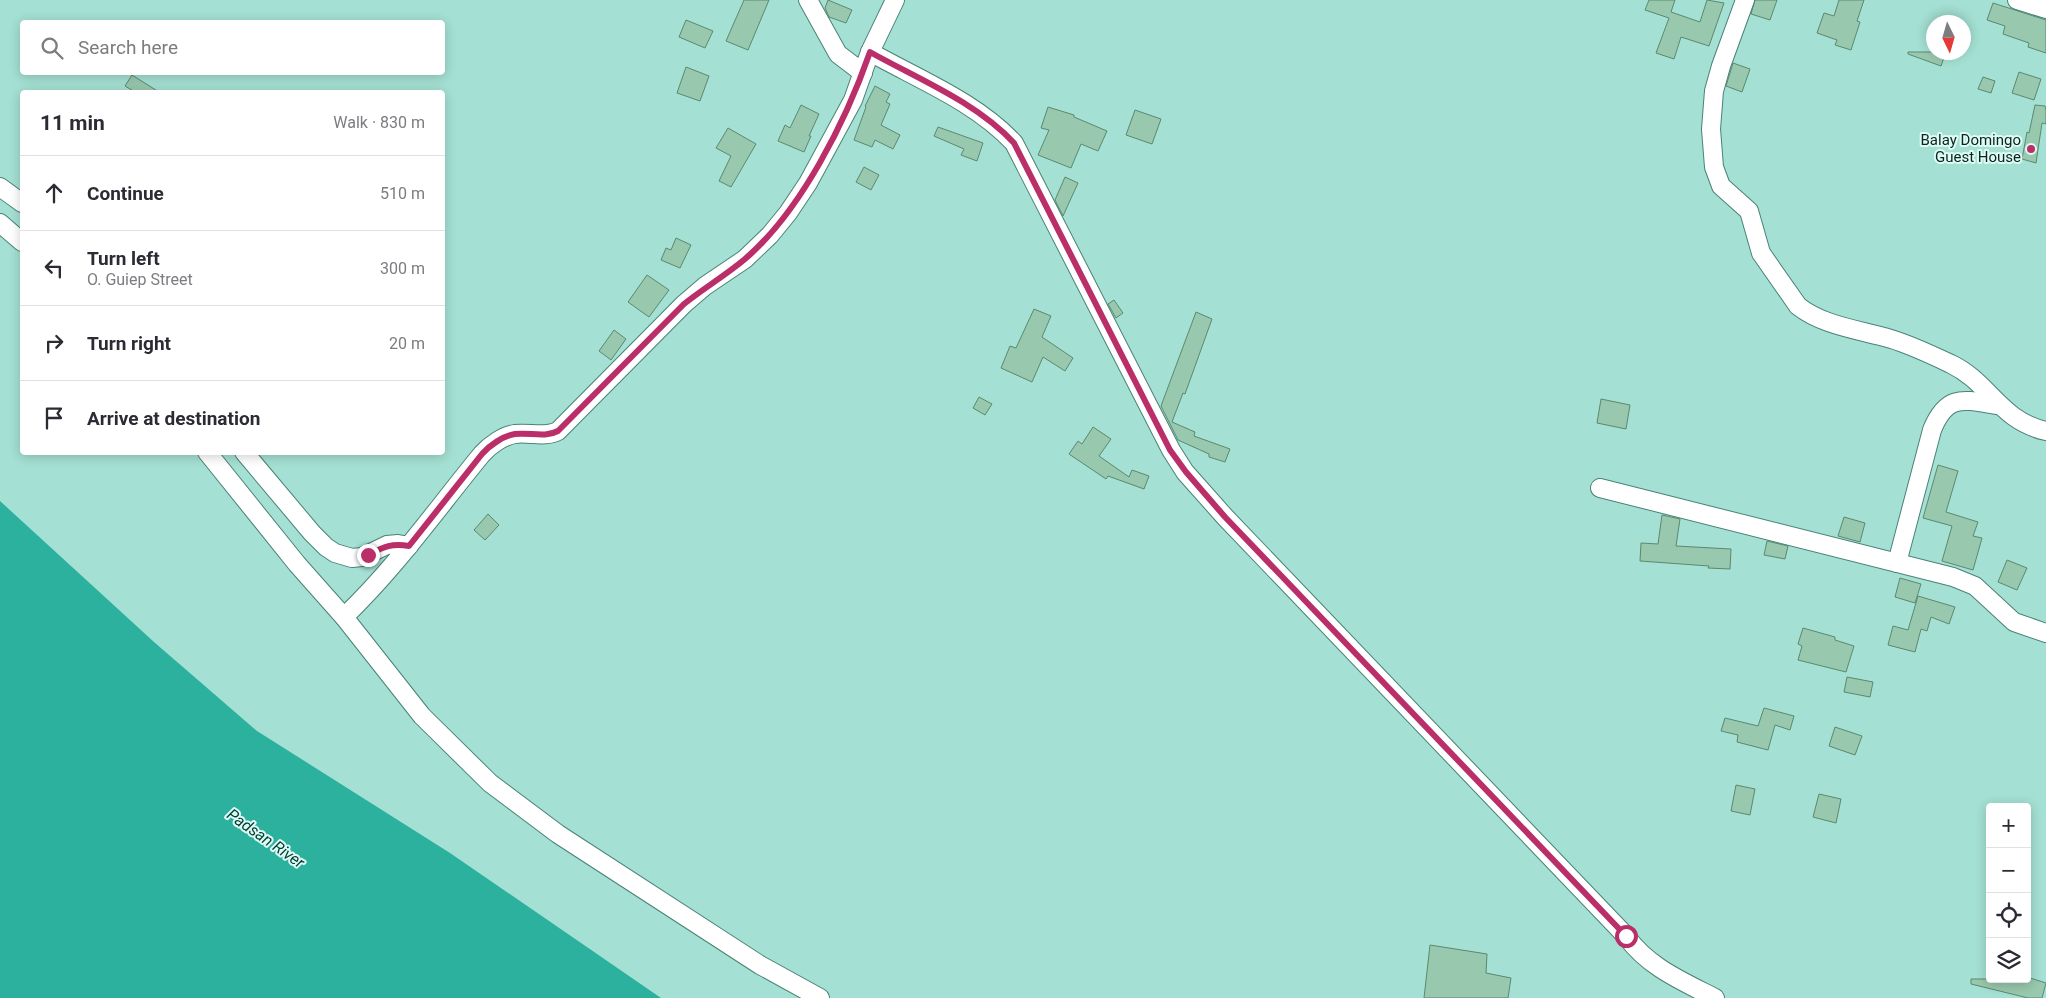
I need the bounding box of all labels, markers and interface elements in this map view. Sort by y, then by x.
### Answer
north arrow [1926,15,1971,60]
search box [20,20,445,75]
icon: search [38,34,66,62]
text: Search here [78,36,178,59]
text: 11 min [40,111,105,135]
text: Walk · 830 m [333,113,425,132]
place label: Balay Domingo Guest House [1921,131,2021,166]
marker: Balay Domingo Guest House [2025,143,2037,155]
icon: ahead [40,179,68,207]
text: Continue [87,182,164,205]
text: 510 m [380,184,425,203]
text: Turn left [87,247,160,270]
icon: left [40,254,68,282]
text: 300 m [380,259,425,278]
text: O. Guiep Street [87,270,193,289]
icon: right [40,329,68,357]
text: Turn right [87,332,171,355]
text: 20 m [389,334,425,353]
icon: arrive [40,404,68,432]
text: Arrive at destination [87,407,260,430]
route end [357,544,380,567]
map controls [1986,803,2031,983]
button: + [1986,803,2031,848]
water label: Padsan River [223,805,309,872]
button: − [1986,848,2031,893]
button: locate [1986,893,2031,938]
route start [1615,925,1638,948]
button: layers [1986,938,2031,983]

